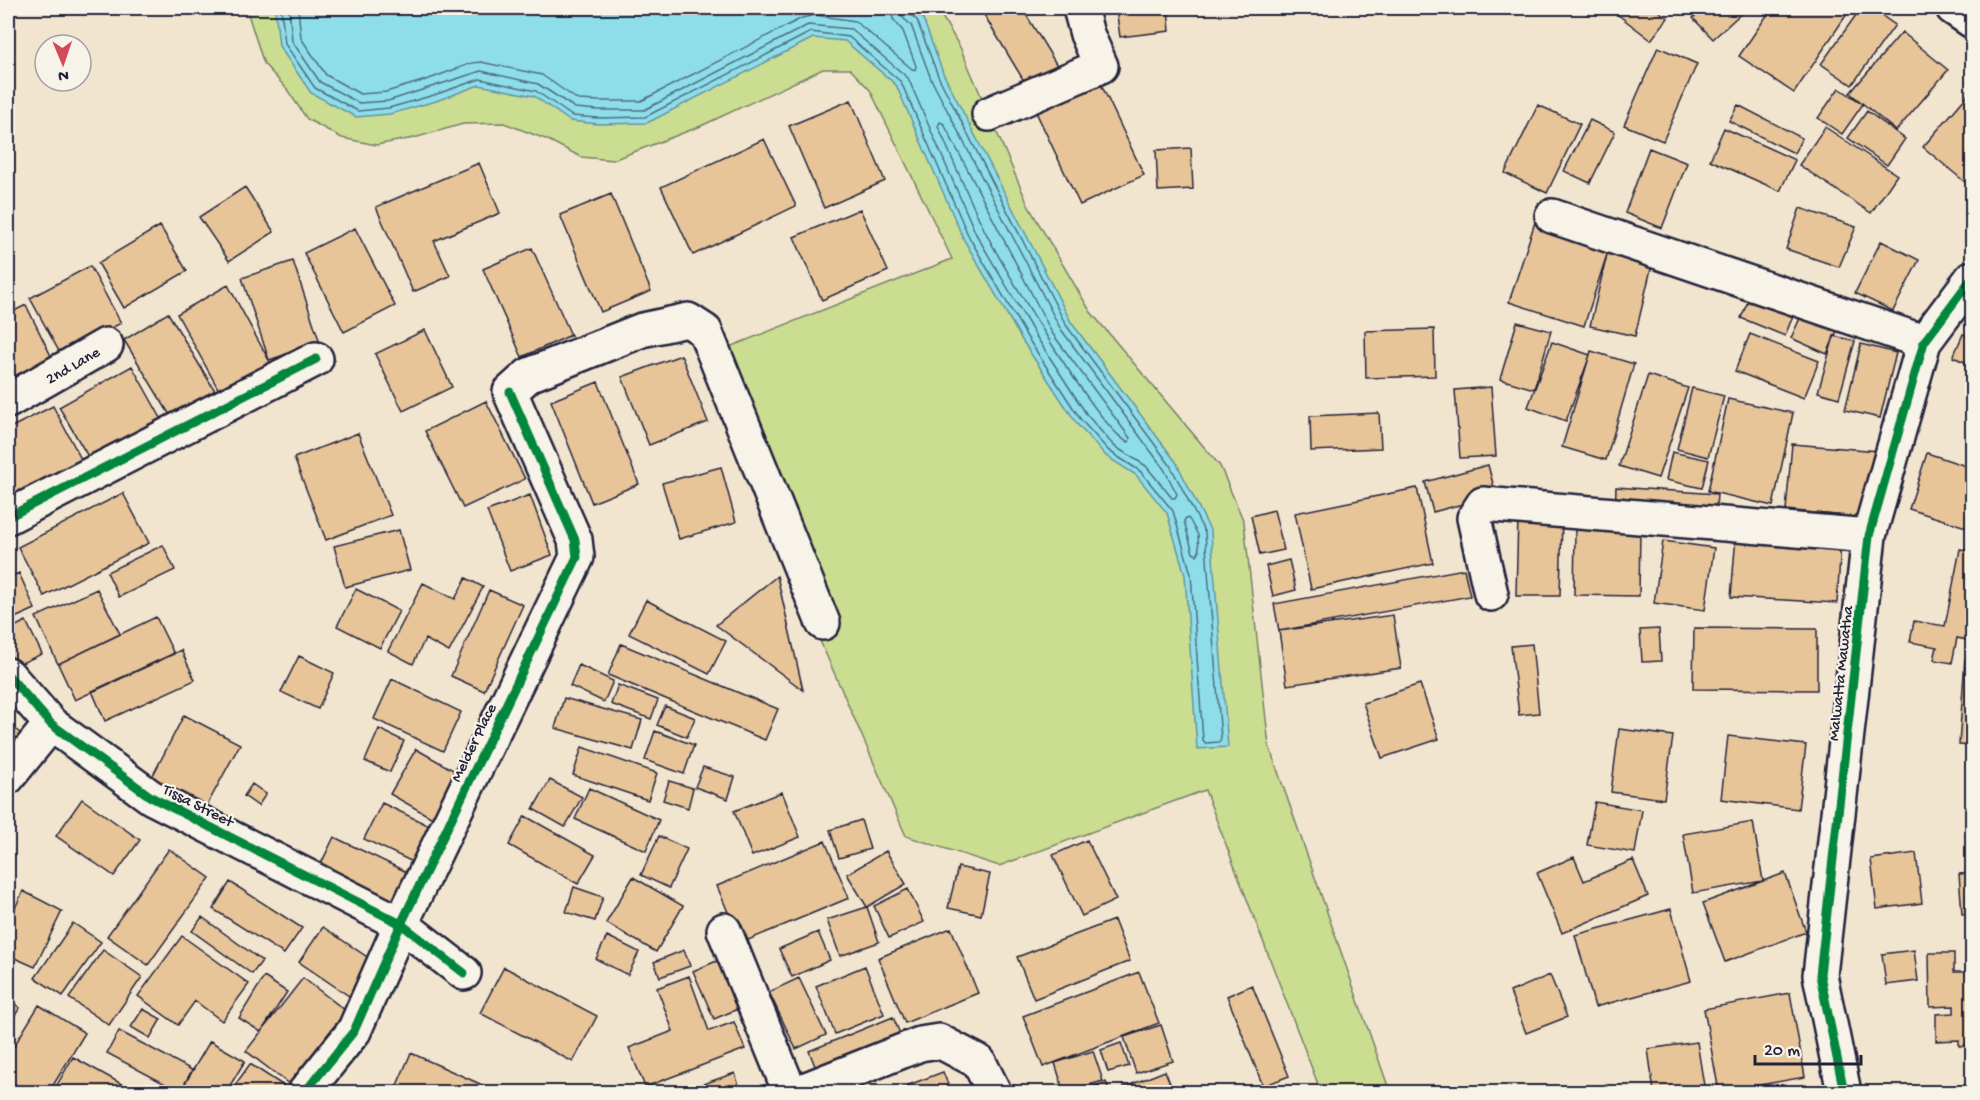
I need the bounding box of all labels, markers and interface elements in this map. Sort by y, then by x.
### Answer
north arrow [33,33,93,93]
text: N [57,65,69,84]
street label: 2nd Lane [43,344,105,390]
street label: Malwatta Mawatha [1826,604,1859,742]
street label: Melder Place [448,701,503,786]
street label: Tissa Street [158,781,237,834]
scale bar [1755,1028,1862,1066]
text: 20 m [1764,1041,1800,1062]

